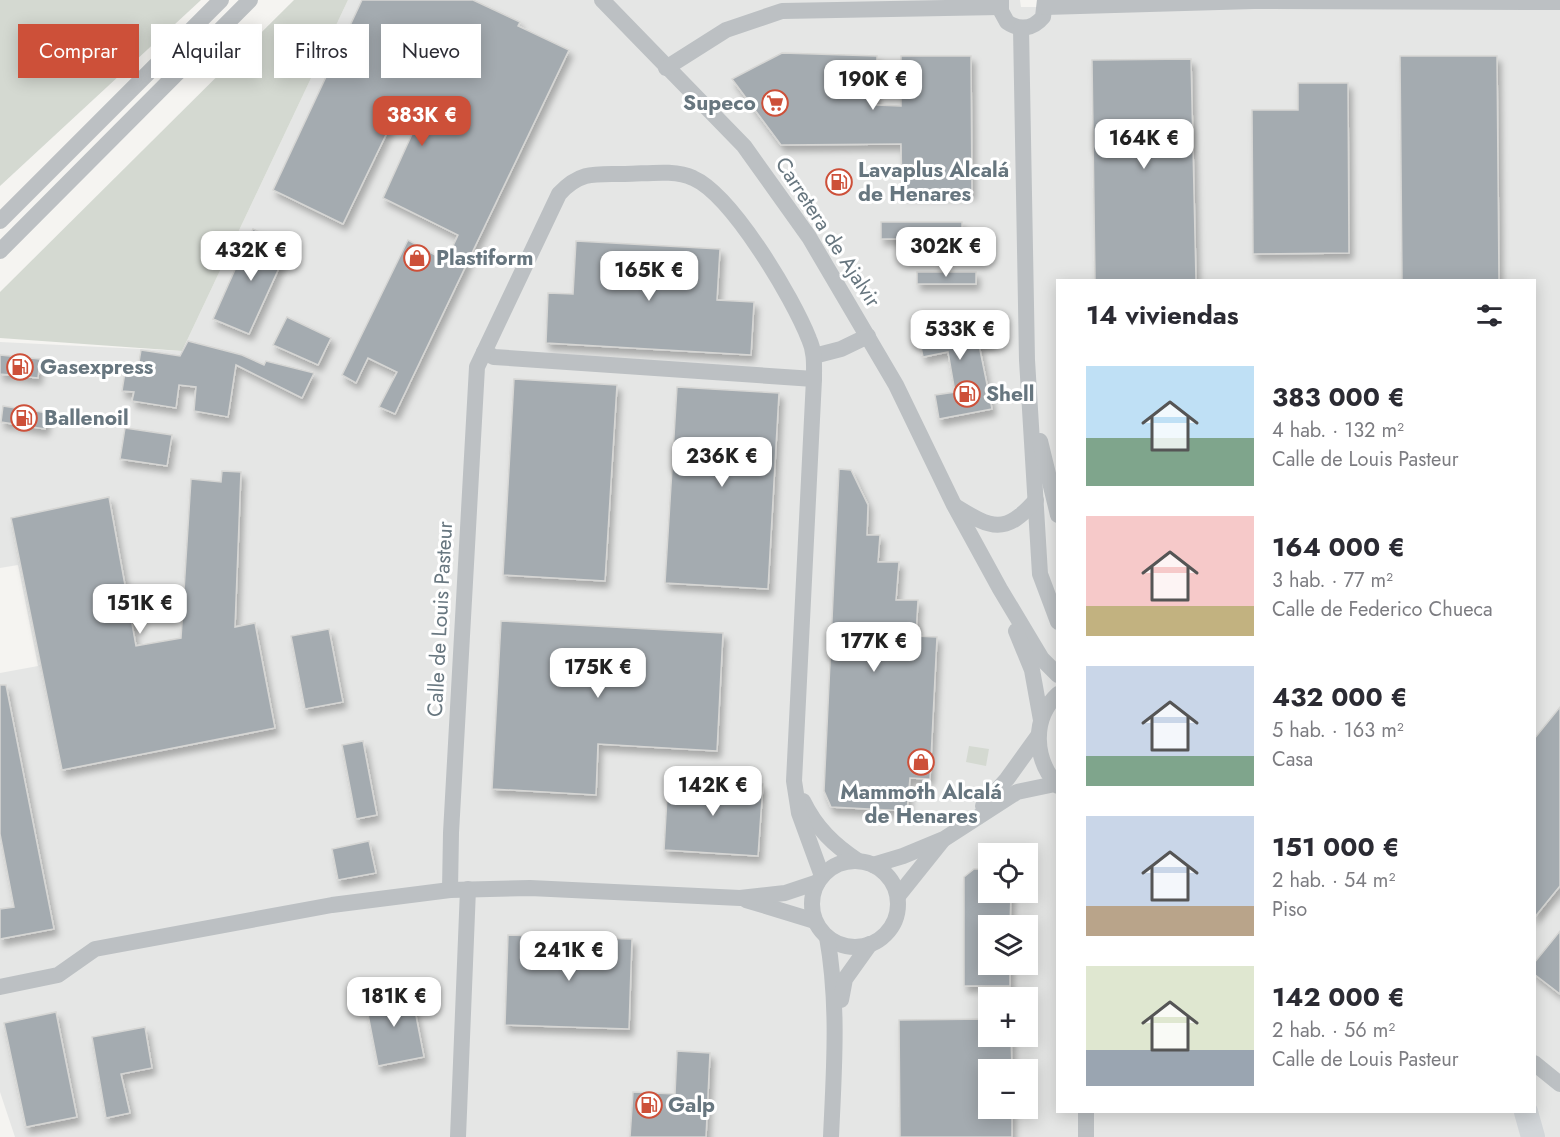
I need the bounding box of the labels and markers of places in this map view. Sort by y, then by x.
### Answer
pin: 190K € [824,60,922,111]
place label: Supeco [683,88,756,118]
supermarket icon: Supeco [760,88,790,118]
pin: 383K € [373,96,471,147]
pin: 164K € [1095,119,1193,170]
place label: Lavaplus Alcalá de Henares [858,155,1009,209]
fuel station icon: Lavaplus Alcalá de Henares [824,167,854,197]
pin: 302K € [897,227,995,278]
pin: 432K € [202,231,300,282]
shop icon: Plastiform [402,243,432,273]
place label: Plastiform [436,243,534,273]
pin: 165K € [600,251,698,302]
pin: 533K € [911,310,1009,361]
fuel station icon: Gasexpress [5,352,35,382]
place label: Gasexpress [40,352,154,382]
fuel station icon: Shell [952,379,982,409]
place label: Shell [986,379,1034,409]
fuel station icon: Ballenoil [9,403,39,433]
place label: Ballenoil [44,403,129,433]
pin: 236K € [673,437,771,488]
pin: 151K € [91,584,189,635]
pin: 177K € [825,622,923,673]
pin: 175K € [549,648,647,699]
shop icon: Mammoth Alcalá de Henares [906,747,936,777]
pin: 142K € [664,766,762,817]
place label: Mammoth Alcalá de Henares [840,777,1002,831]
pin: 241K € [520,931,618,982]
pin: 181K € [345,977,443,1028]
fuel station icon: Galp [634,1090,664,1120]
place label: Galp [668,1090,715,1120]

